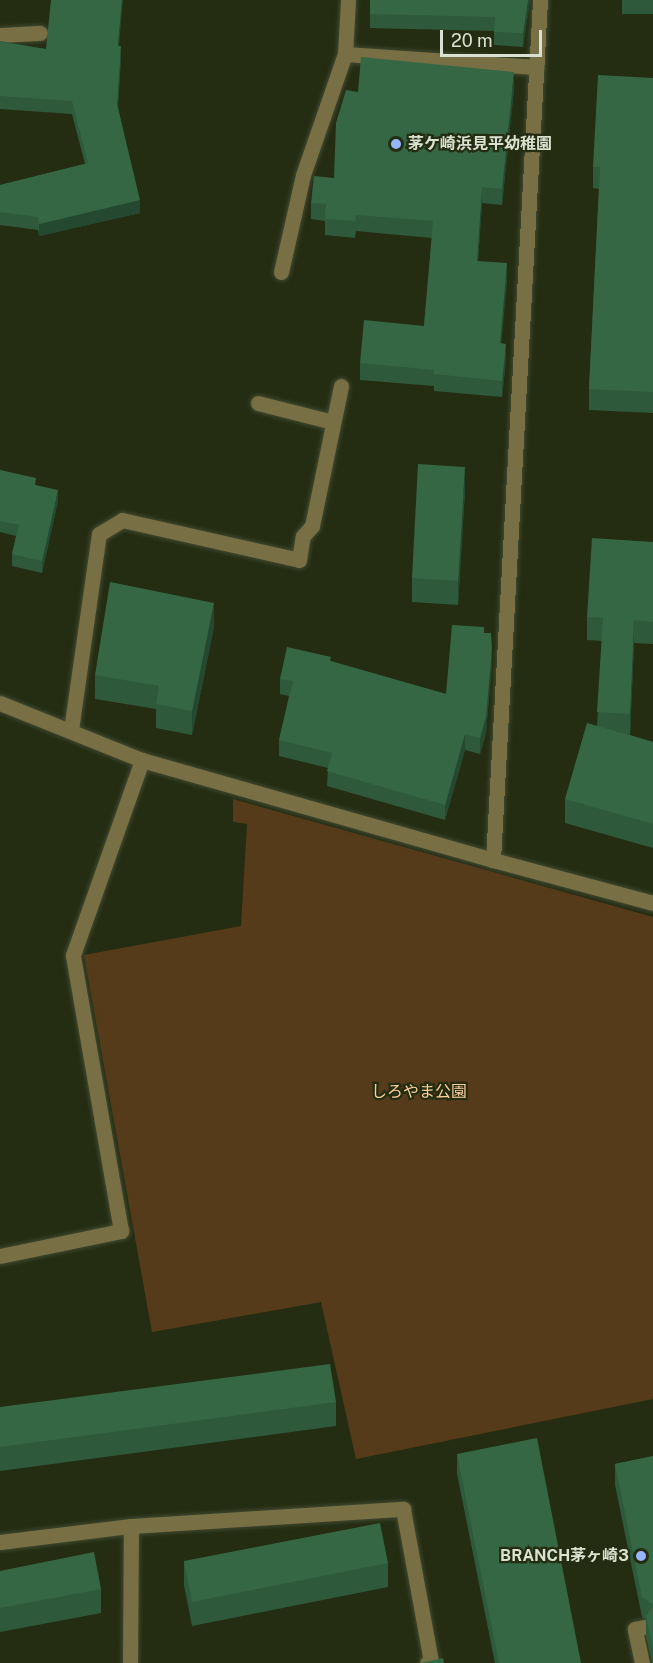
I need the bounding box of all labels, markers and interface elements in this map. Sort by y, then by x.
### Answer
scale bar [443,18,545,56]
text: 20 m [451,30,493,51]
place label: 茅ケ崎浜見平幼稚園 [408,134,552,154]
marker: 茅ケ崎浜見平幼稚園 [389,137,403,151]
park label: しろやま公園 [371,1082,467,1102]
place label: BRANCH茅ヶ崎3 [500,1546,629,1566]
marker: BRANCH茅ヶ崎3 [634,1549,648,1563]

